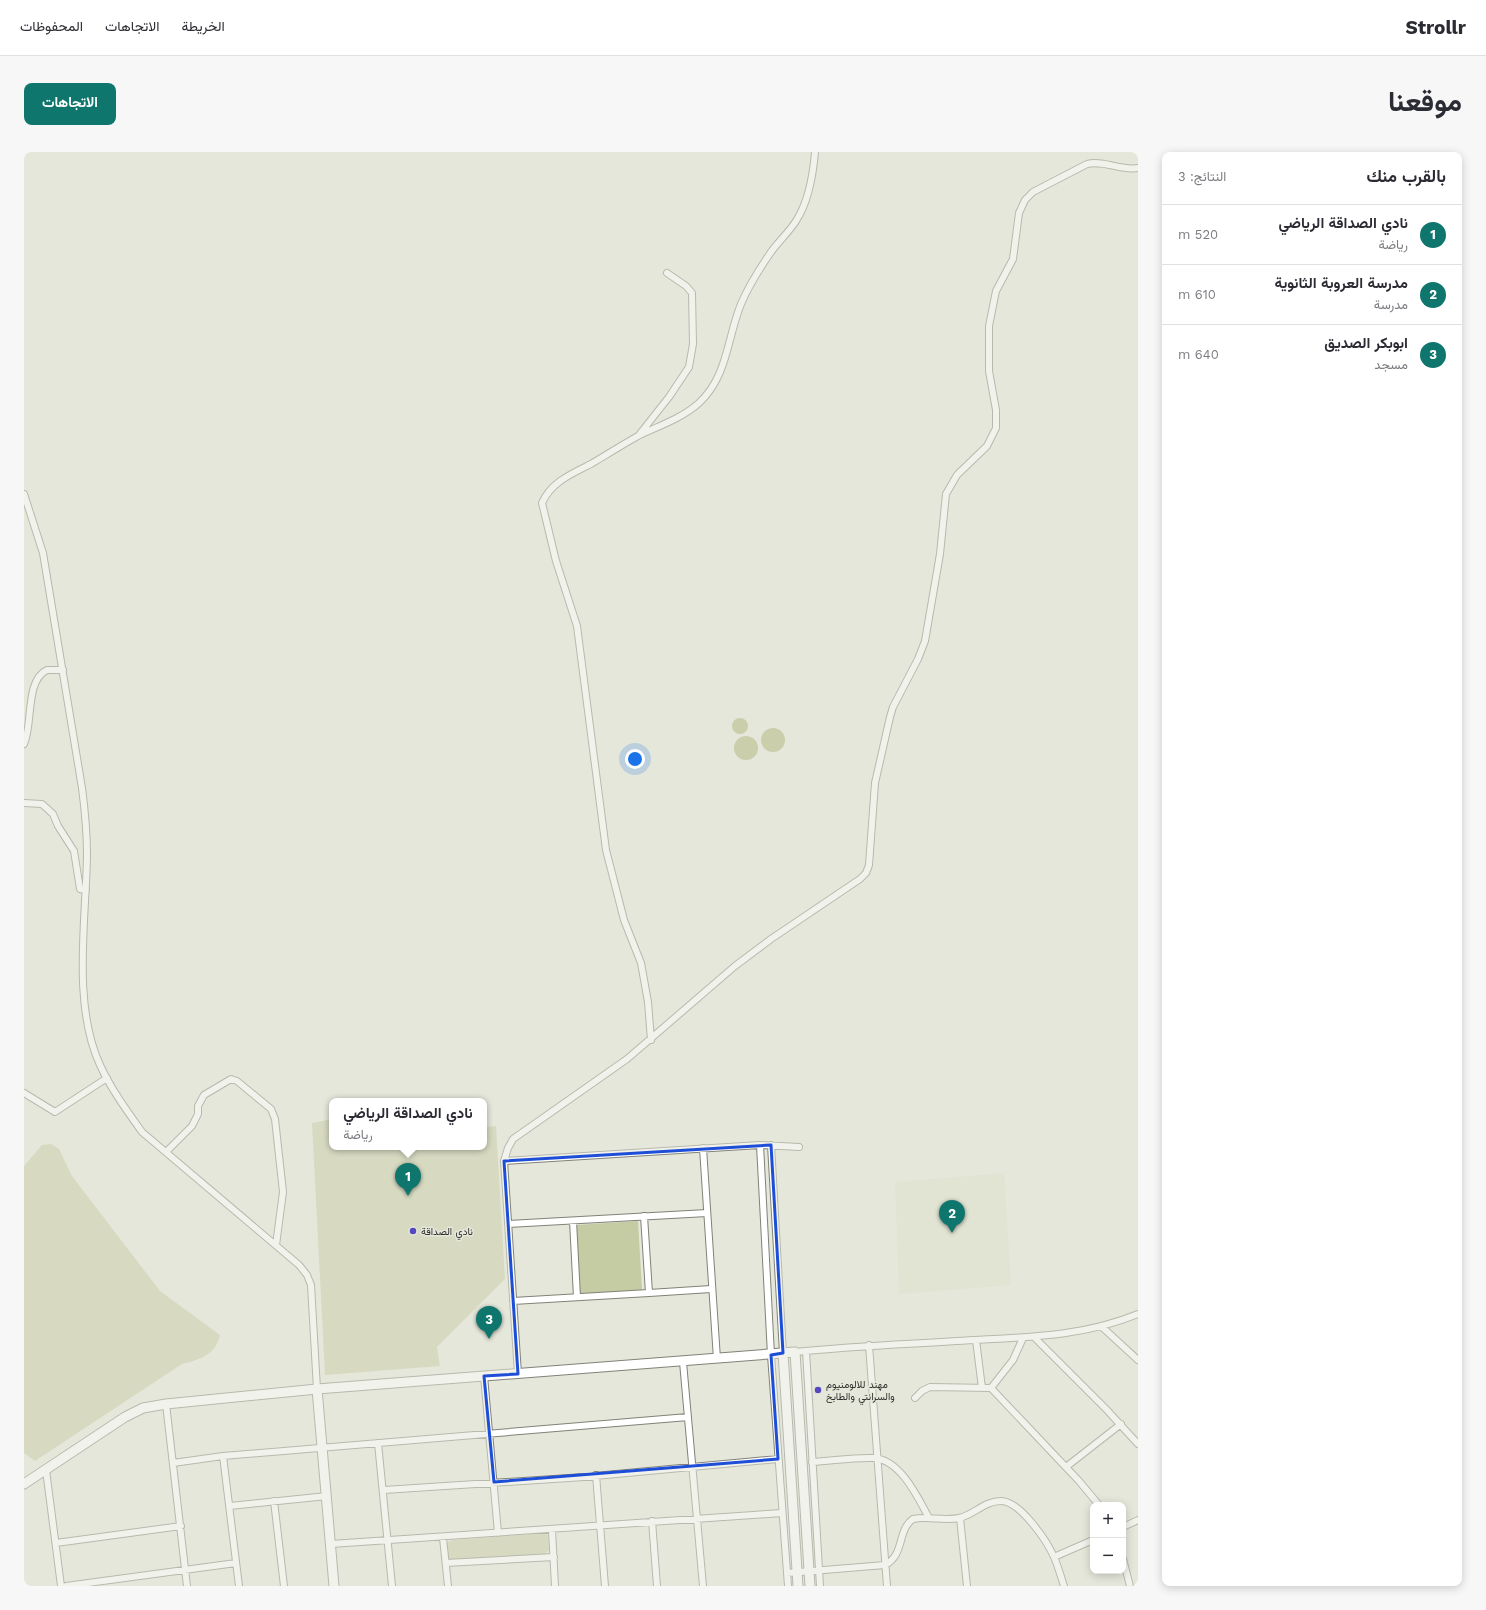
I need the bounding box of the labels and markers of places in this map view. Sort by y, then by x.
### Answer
pin: 1 [395,1163,421,1196]
pin: 2 [939,1200,965,1233]
marker: نادي الصداقة [408,1226,418,1236]
place label: نادي الصداقة [421,1226,473,1240]
pin: 3 [476,1306,502,1339]
place label: مهند للالومنيوم والسرانتي والطابخ [826,1379,895,1405]
marker: مهند للالومنيوم والسرانتي والطابخ [813,1385,823,1395]

